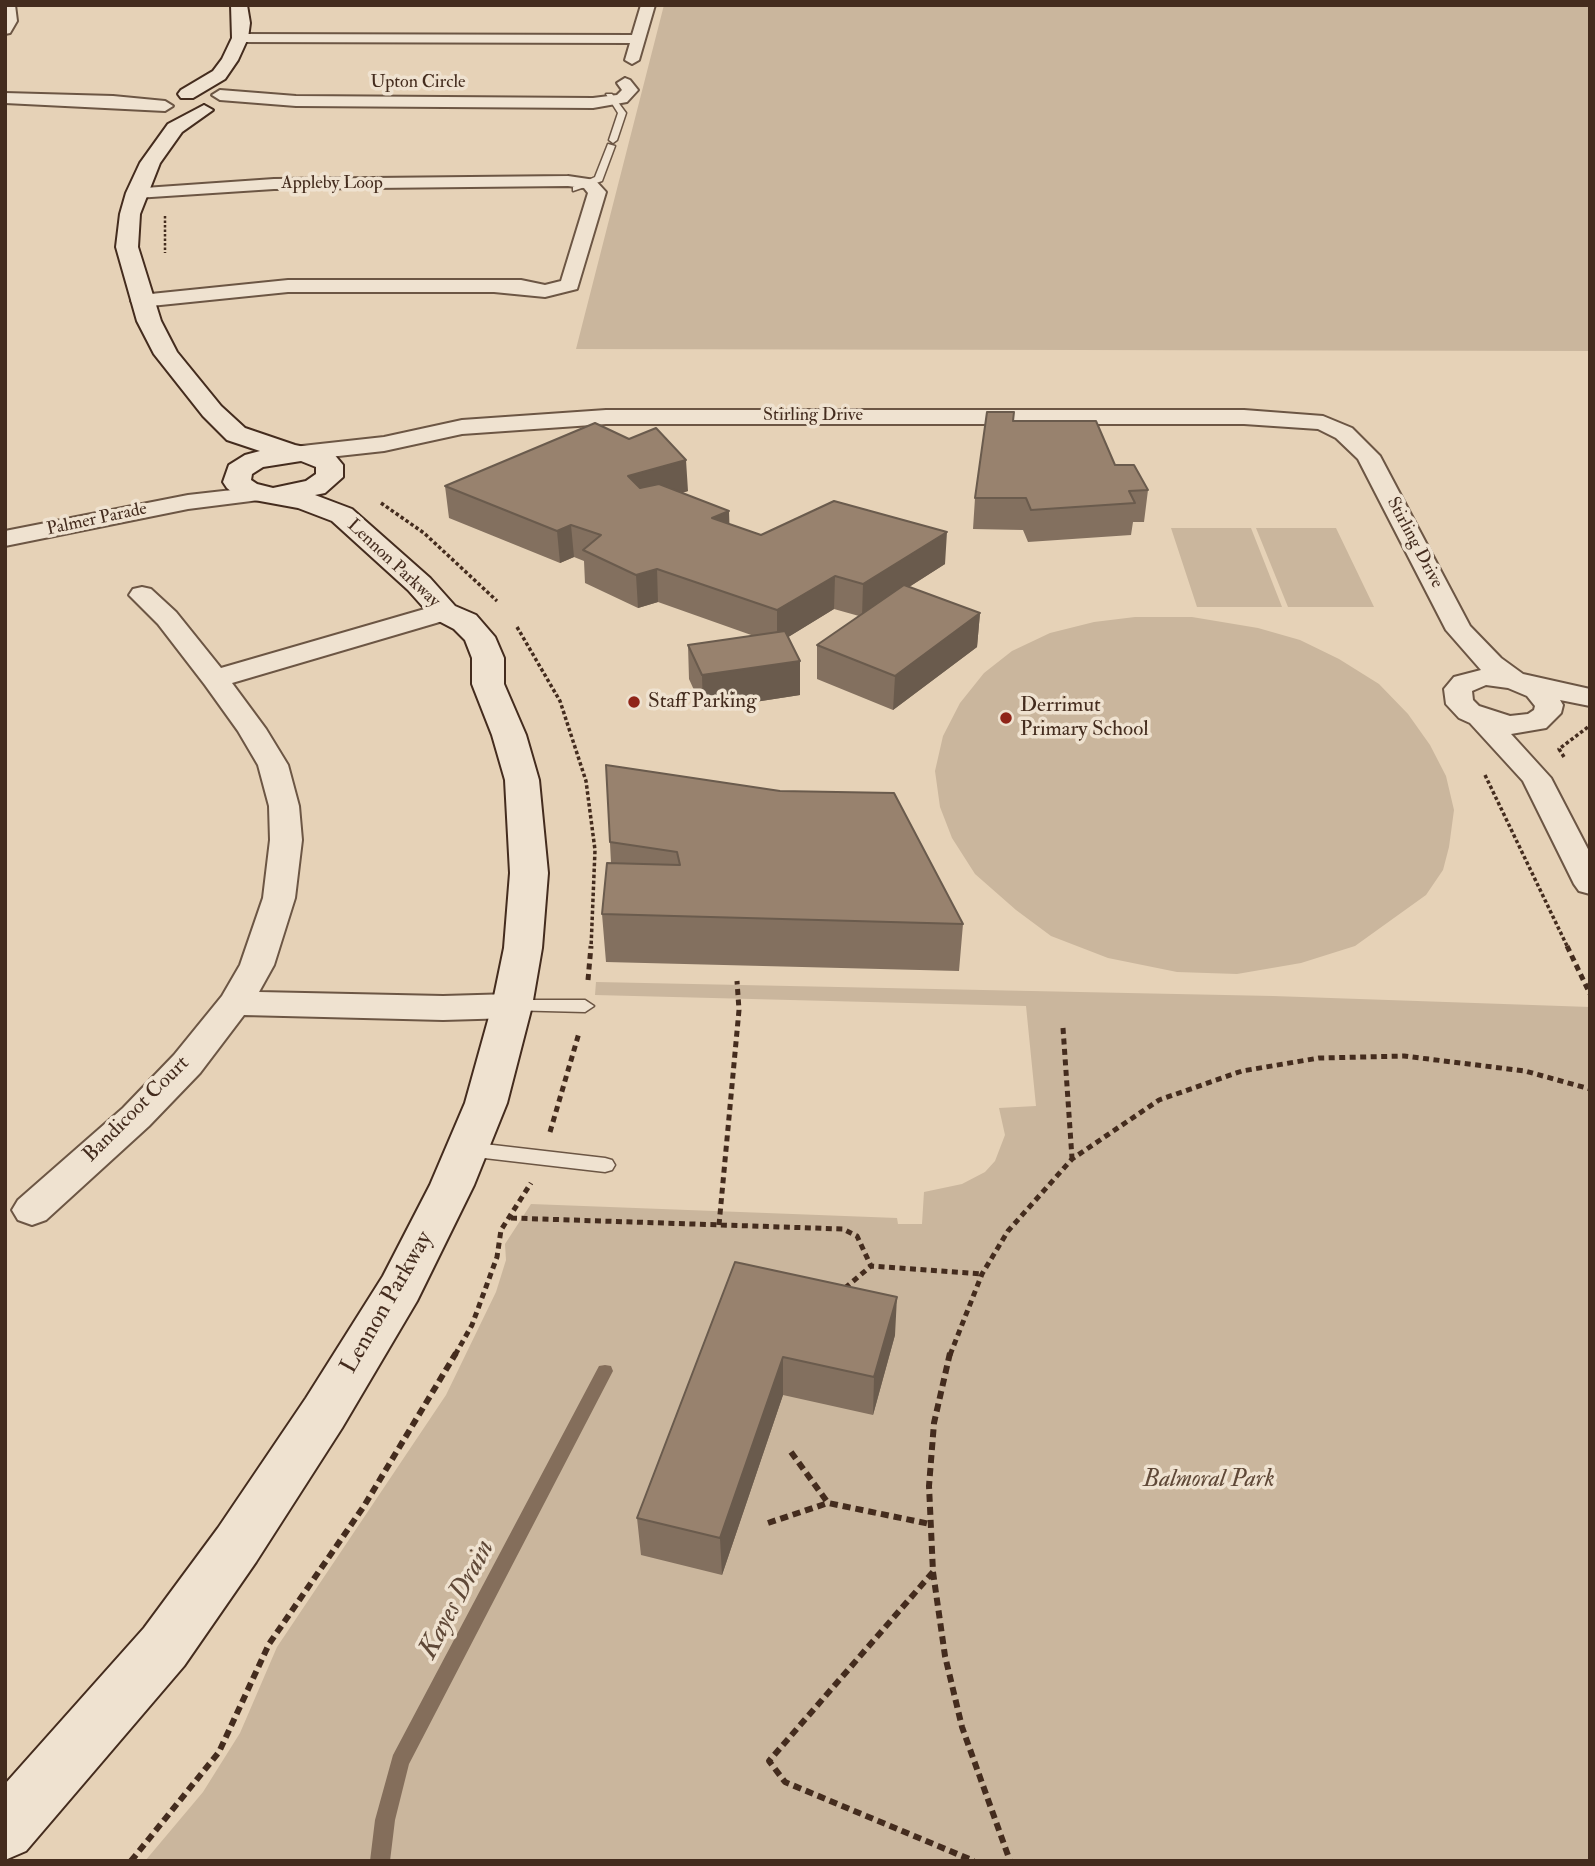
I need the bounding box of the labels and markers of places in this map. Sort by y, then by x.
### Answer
place label: Staff Parking [648,689,757,715]
place label: Derrimut Primary School [1020,693,1149,743]
marker: Staff Parking [626,694,642,710]
marker: Derrimut Primary School [998,710,1014,726]

